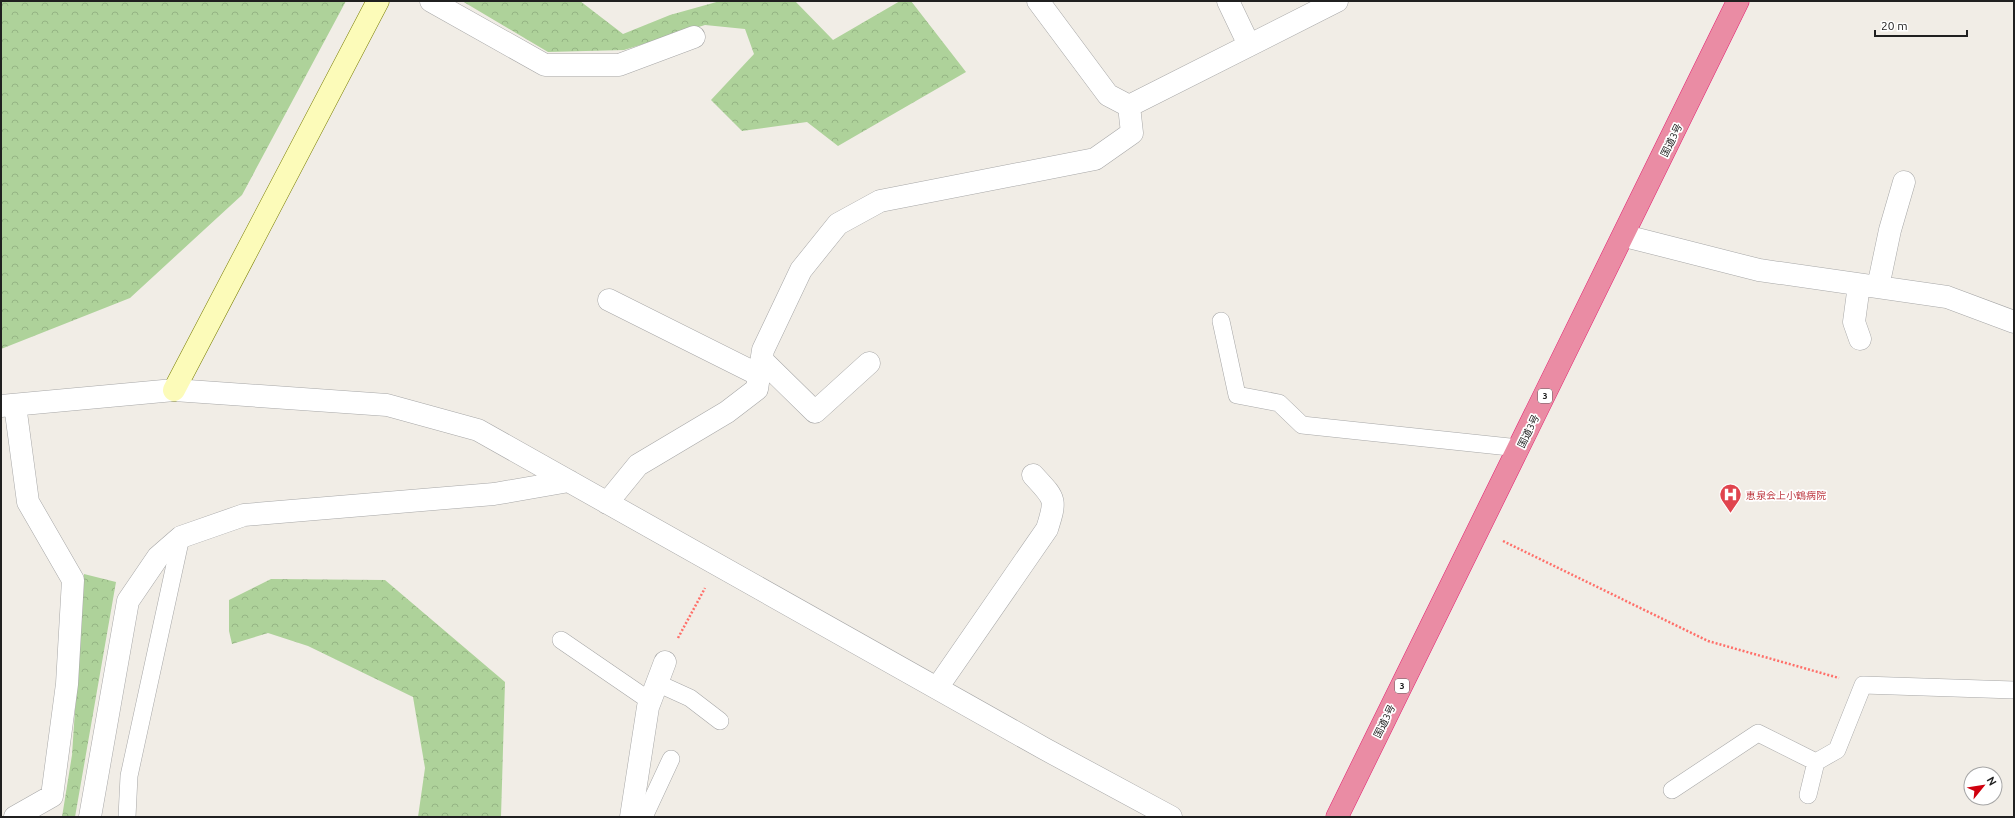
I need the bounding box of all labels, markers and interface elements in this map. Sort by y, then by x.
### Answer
scale bar [1875,12,1967,38]
text: 20 m [1881,19,1908,32]
street label: 国道3号 [1659,122,1684,159]
road number: 3 [1538,389,1552,403]
street label: 国道3号 [1516,413,1541,450]
hospital icon: 恵泉会上小鶴病院 [1718,482,1744,515]
place label: 恵泉会上小鶴病院 [1746,490,1826,501]
road number: 3 [1395,679,1409,693]
street label: 国道3号 [1372,703,1397,740]
north arrow [1963,766,2003,806]
text: N [1984,774,1999,788]

